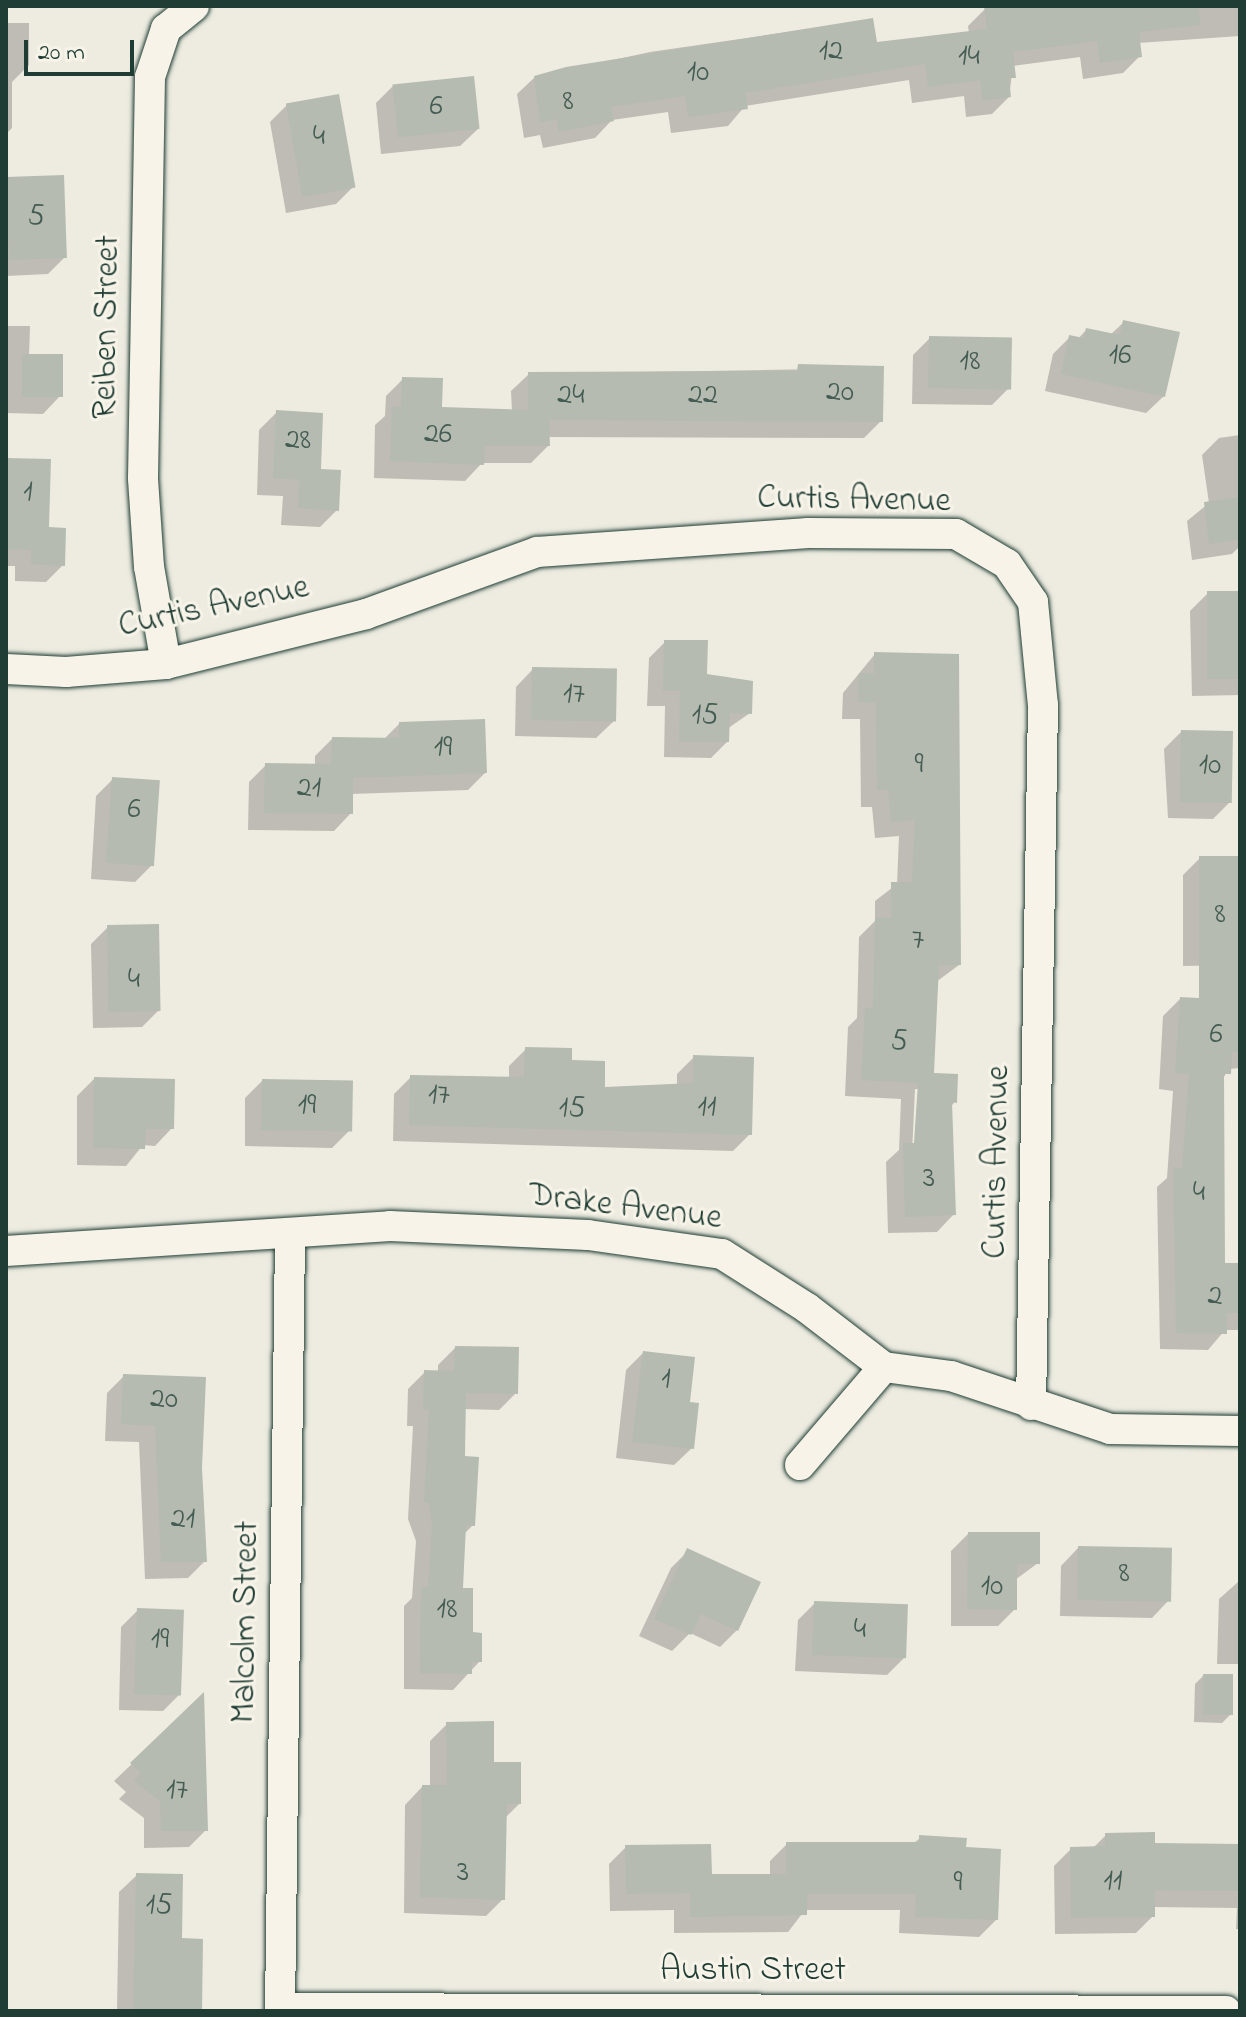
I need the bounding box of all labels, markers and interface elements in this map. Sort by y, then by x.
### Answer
scale bar [28,24,138,74]
house number: 12 [819,34,843,70]
text: 20 m [38,36,85,71]
house number: 14 [958,39,980,75]
house number: 10 [687,55,709,91]
house number: 8 [562,84,574,120]
house number: 6 [429,89,443,125]
house number: 4 [313,119,325,155]
house number: 5 [27,199,45,235]
street label: Reiben Street [86,235,130,419]
house number: 16 [1109,338,1131,374]
house number: 18 [960,344,980,380]
house number: 20 [826,375,854,411]
house number: 24 [557,378,585,414]
house number: 22 [688,378,718,414]
house number: 26 [424,417,452,453]
house number: 28 [285,423,311,459]
house number: 1 [23,475,33,511]
street label: Curtis Avenue [757,479,951,523]
street label: Curtis Avenue [115,568,313,648]
house number: 17 [563,677,585,713]
house number: 15 [692,698,718,734]
house number: 19 [434,730,452,766]
house number: 9 [914,747,924,783]
house number: 10 [1199,748,1221,784]
house number: 21 [297,771,321,807]
house number: 6 [127,792,141,828]
house number: 8 [1214,897,1226,933]
house number: 7 [912,923,924,959]
house number: 4 [128,962,140,998]
house number: 6 [1209,1017,1223,1053]
house number: 5 [890,1024,908,1060]
street label: Curtis Avenue [976,1065,1020,1259]
house number: 17 [428,1078,450,1114]
house number: 19 [298,1088,316,1124]
house number: 11 [697,1090,717,1126]
house number: 15 [559,1091,585,1127]
house number: 3 [923,1161,935,1197]
house number: 4 [1193,1175,1205,1211]
street label: Drake Avenue [526,1176,724,1240]
house number: 2 [1208,1279,1222,1315]
house number: 1 [661,1362,671,1398]
house number: 20 [150,1382,178,1418]
house number: 21 [171,1502,195,1538]
street label: Malcolm Street [225,1520,269,1724]
house number: 8 [1118,1556,1130,1592]
house number: 10 [981,1569,1003,1605]
house number: 18 [437,1592,457,1628]
house number: 4 [854,1612,866,1648]
house number: 19 [151,1622,169,1658]
house number: 17 [166,1773,188,1809]
house number: 3 [457,1855,469,1891]
house number: 11 [1103,1864,1123,1900]
house number: 9 [953,1865,963,1901]
house number: 15 [146,1888,172,1924]
street label: Austin Street [660,1952,846,1992]

